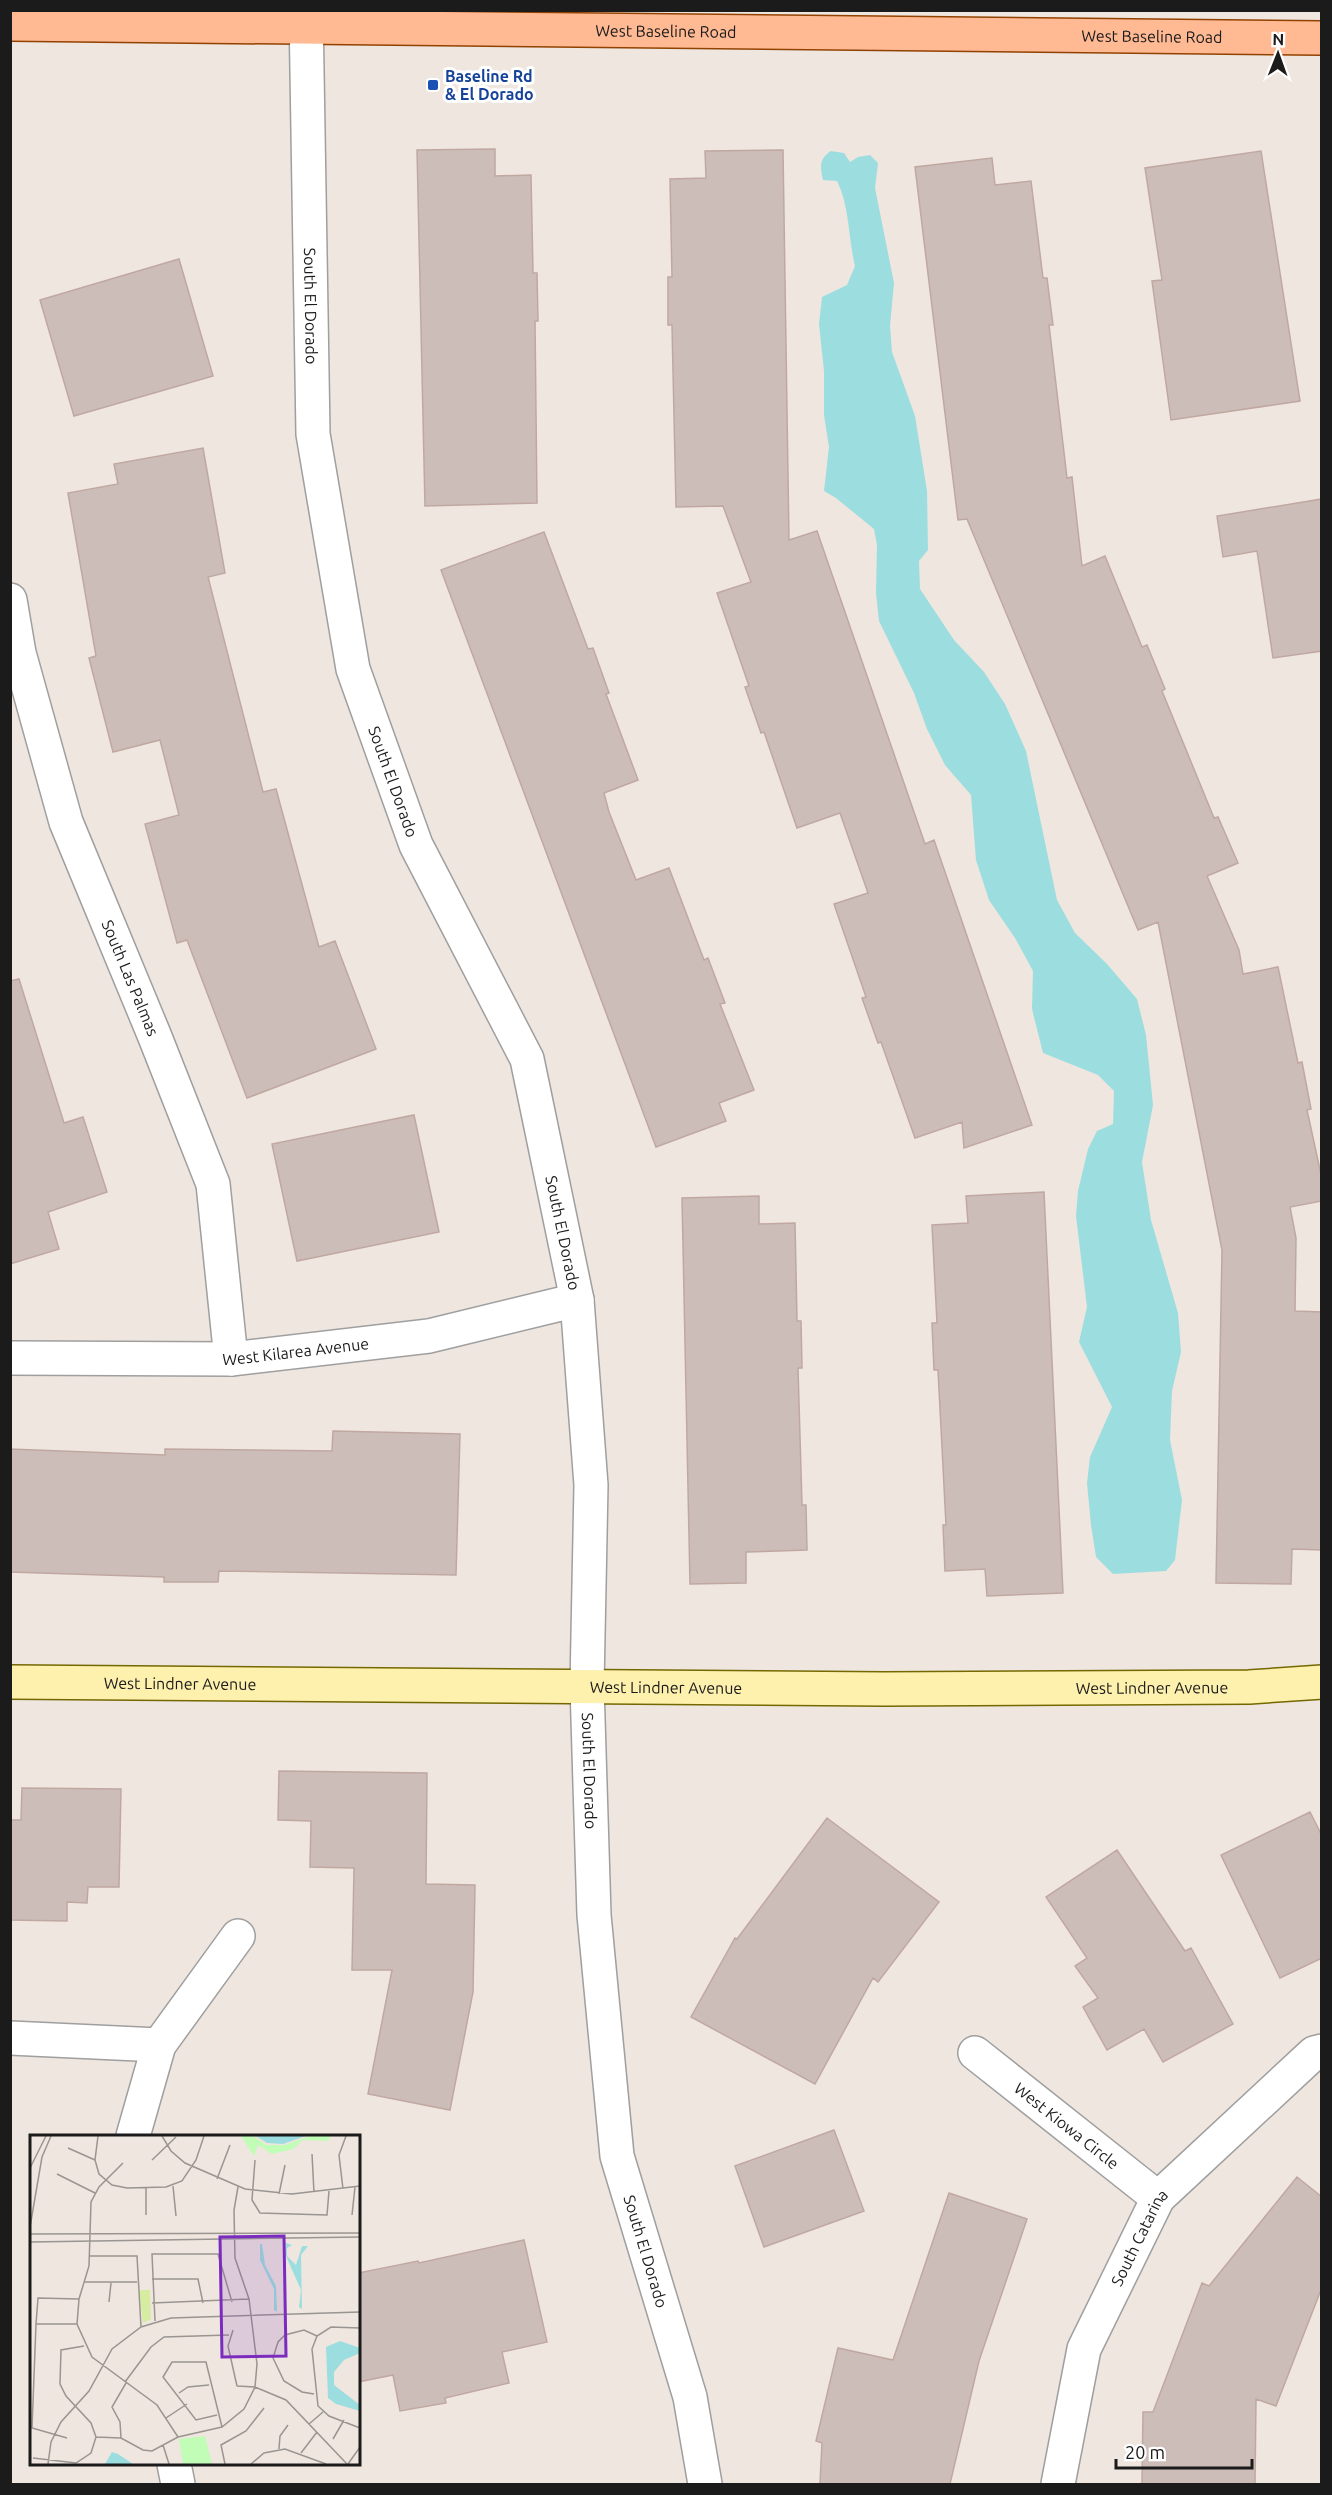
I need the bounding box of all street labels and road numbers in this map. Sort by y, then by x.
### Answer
street label: West Baseline Road [595,21,737,41]
street label: West Baseline Road [1081,26,1223,46]
street label: South El Dorado [301,248,321,364]
street label: South El Dorado [365,724,421,839]
street label: South Las Palmas [99,917,163,1039]
street label: South El Dorado [542,1174,584,1292]
street label: West Kilarea Avenue [222,1334,370,1368]
street label: West Lindner Avenue [104,1674,256,1693]
street label: West Lindner Avenue [590,1678,742,1697]
street label: West Lindner Avenue [1076,1678,1228,1697]
street label: South El Dorado [579,1712,600,1829]
street label: West Kiowa Circle [1011,2079,1123,2173]
street label: South Catarina [1107,2185,1171,2289]
street label: South El Dorado [620,2193,671,2310]

